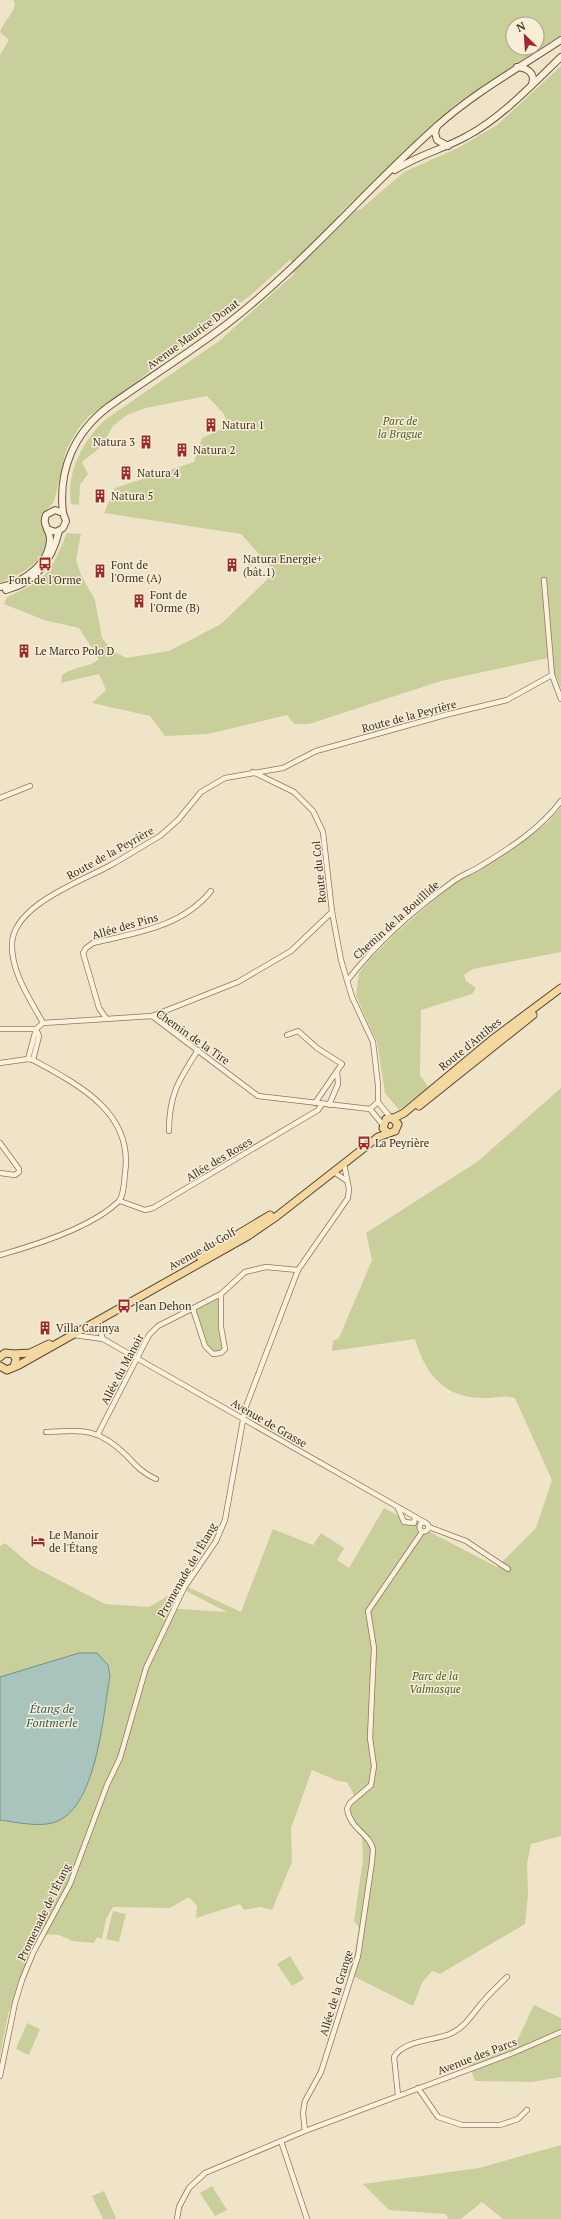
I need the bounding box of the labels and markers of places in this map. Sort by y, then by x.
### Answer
building icon: Natura 1 [203,417,219,433]
place label: Natura 1 [222,418,264,432]
building icon: Natura 3 [138,434,154,450]
place label: Natura 3 [93,435,135,449]
building icon: Natura 2 [174,442,190,458]
place label: Natura 2 [193,443,235,457]
building icon: Natura 4 [118,465,134,481]
place label: Natura 4 [137,466,179,480]
building icon: Natura 5 [92,488,108,504]
place label: Natura 5 [111,489,153,503]
place label: Natura Energie+ (bât.1) [243,552,323,579]
bus stop icon: Font de l'Orme [37,556,53,572]
building icon: Natura Energie+ (bât.1) [224,557,240,573]
place label: Font de l'Orme (A) [111,558,162,585]
building icon: Font de l'Orme (A) [92,563,108,579]
place label: Font de l'Orme [9,573,82,587]
place label: Font de l'Orme (B) [150,588,200,615]
building icon: Font de l'Orme (B) [131,593,147,609]
building icon: Le Marco Polo D [16,643,32,659]
place label: Le Marco Polo D [35,644,115,658]
bus stop icon: La Peyrière [356,1135,372,1151]
place label: La Peyrière [375,1136,430,1150]
bus stop icon: Jean Dehon [116,1298,132,1314]
place label: Jean Dehon [135,1299,192,1313]
building icon: Villa Carinya [37,1320,53,1336]
place label: Villa Carinya [56,1321,120,1335]
place label: Le Manoir de l'Étang [49,1528,99,1555]
hotel icon: Le Manoir de l'Étang [30,1533,46,1549]

